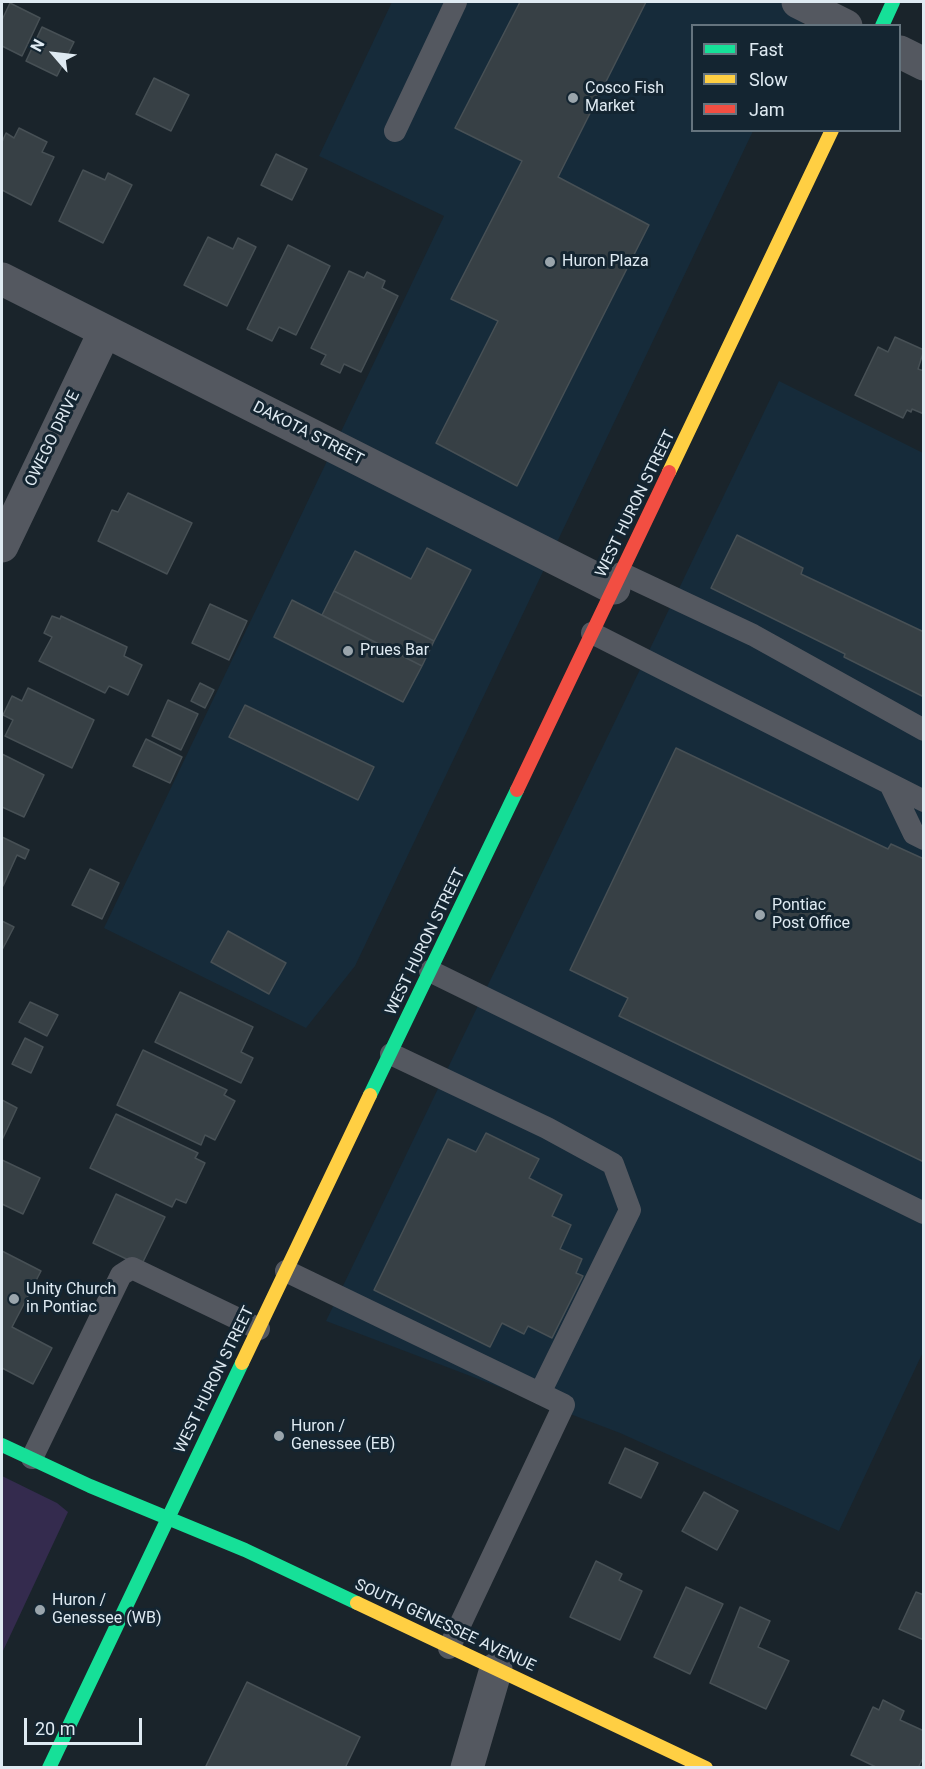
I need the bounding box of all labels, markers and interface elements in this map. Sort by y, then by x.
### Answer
north arrow [24,24,84,84]
legend [691,24,901,132]
text: N [27,36,49,55]
text: Fast [749,39,784,60]
text: Slow [749,69,788,90]
place label: Cosco Fish Market [585,79,664,117]
marker: Cosco Fish Market [566,91,580,105]
text: Jam [749,99,785,120]
place label: Huron Plaza [562,252,649,272]
marker: Huron Plaza [543,255,557,269]
street label: OWEGO DRIVE [22,388,84,490]
street label: DAKOTA STREET [250,398,366,470]
street label: WEST HURON STREET [592,427,680,581]
place label: Prues Bar [360,641,429,661]
marker: Prues Bar [341,644,355,658]
street label: WEST HURON STREET [382,865,470,1019]
place label: Pontiac Post Office [772,896,850,934]
marker: Pontiac Post Office [753,908,767,922]
place label: Unity Church in Pontiac [26,1280,116,1318]
marker: Unity Church in Pontiac [7,1292,21,1306]
street label: WEST HURON STREET [171,1303,259,1457]
place label: Huron / Genessee (EB) [291,1417,395,1455]
marker: Huron / Genessee (EB) [272,1429,286,1443]
street label: SOUTH GENESSEE AVENUE [351,1576,539,1676]
place label: Huron / Genessee (WB) [52,1591,162,1629]
marker: Huron / Genessee (WB) [33,1603,47,1617]
scale bar [27,1706,146,1744]
text: 20 m [35,1718,75,1739]

